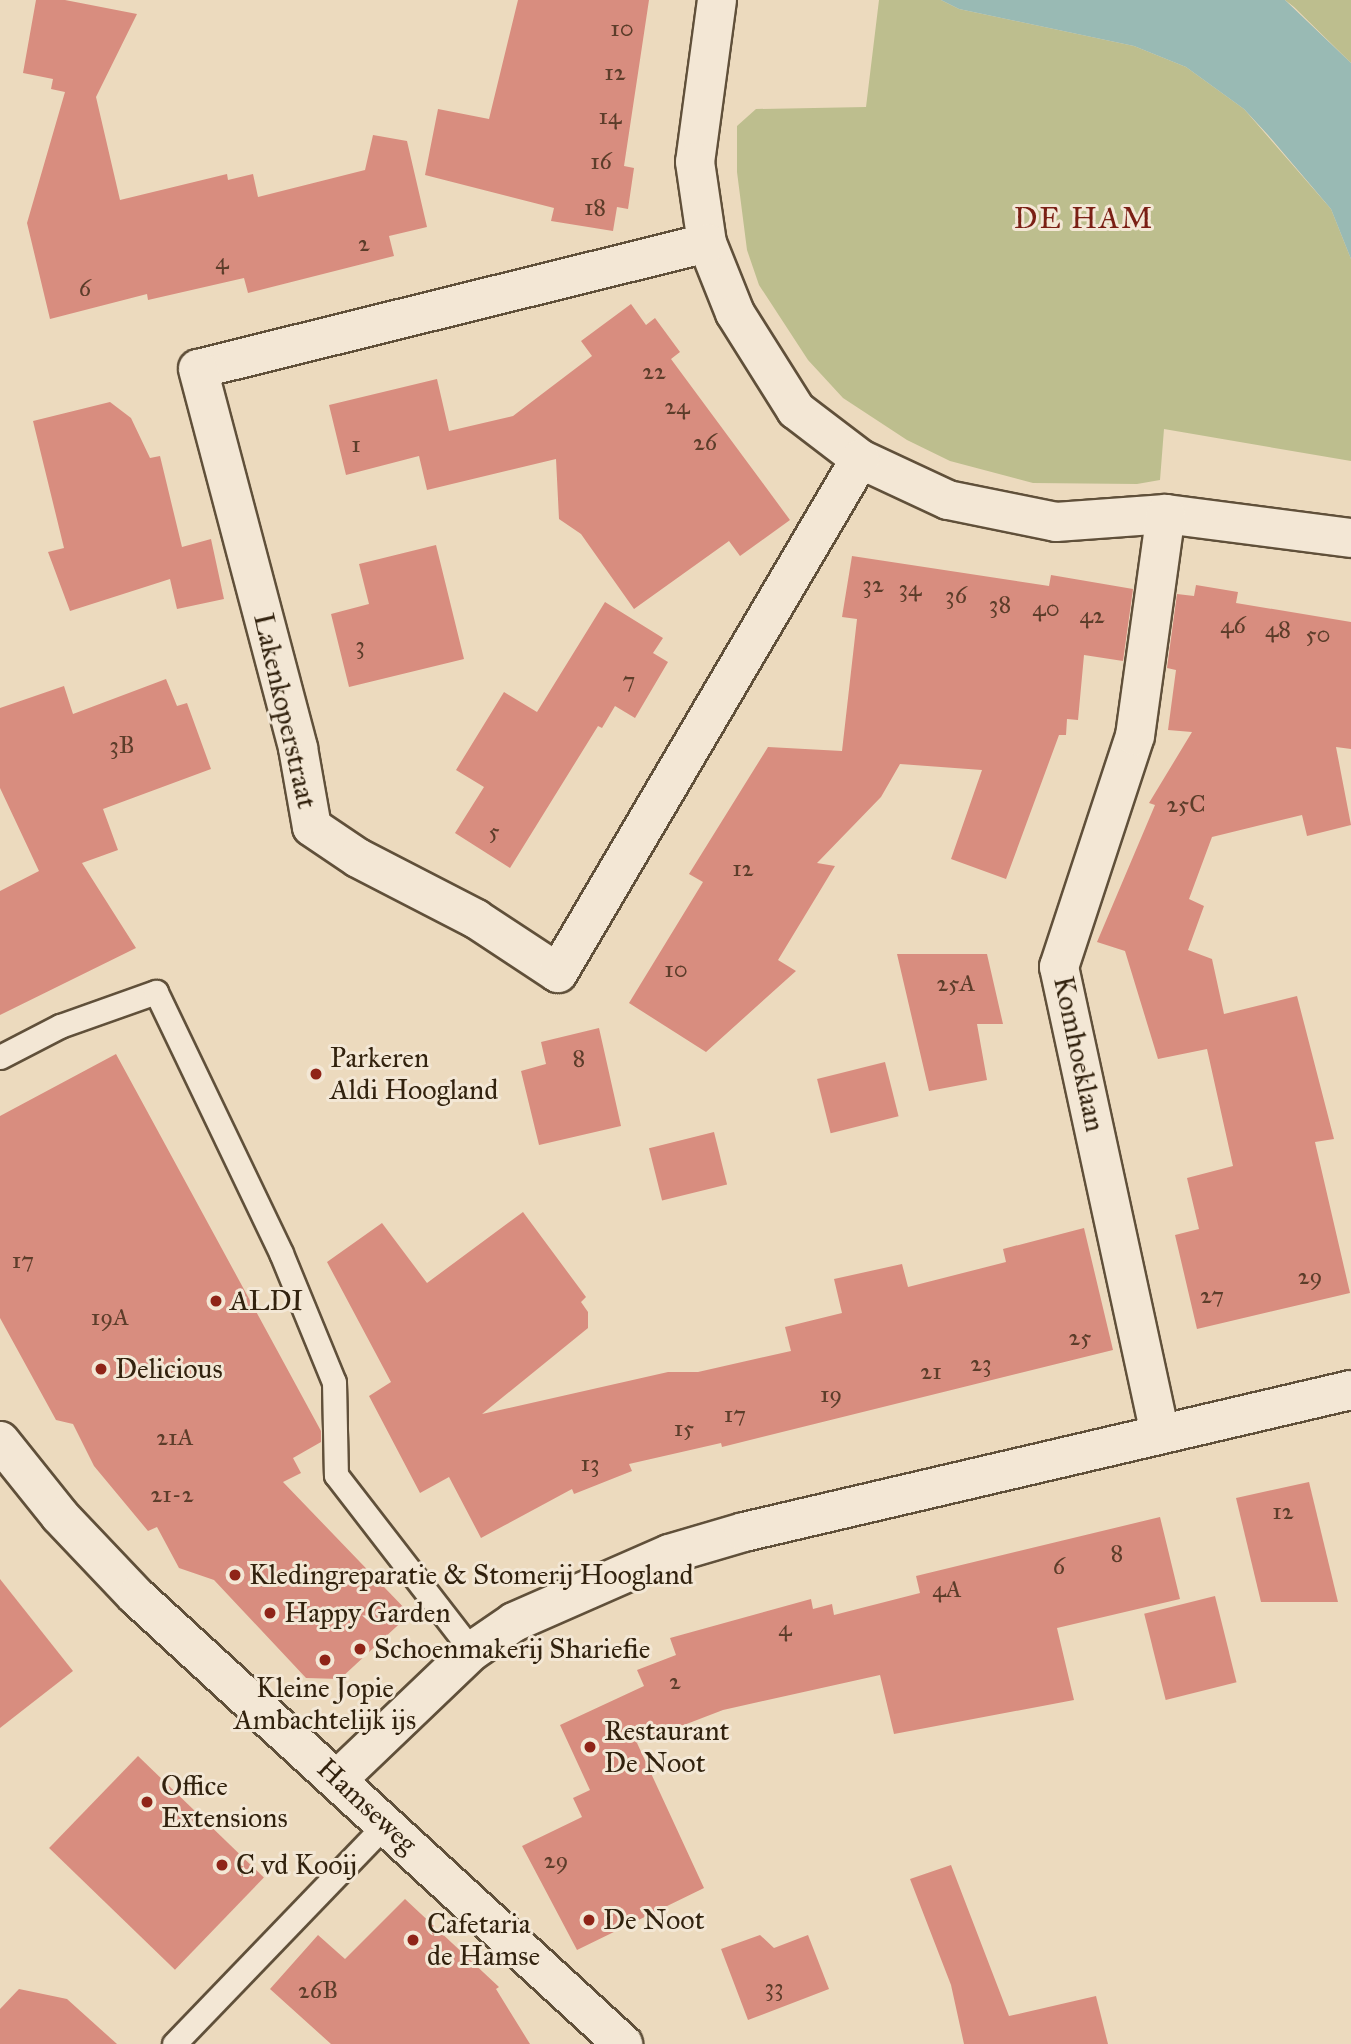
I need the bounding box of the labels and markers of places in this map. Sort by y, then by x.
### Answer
place label: Parkeren Aldi Hoogland [330,1041,498,1107]
marker: Parkeren Aldi Hoogland [308,1066,324,1082]
place label: ALDI [230,1284,303,1318]
marker: ALDI [208,1293,224,1309]
place label: Delicious [115,1352,223,1386]
marker: Delicious [93,1361,109,1377]
place label: Kledingreparatie & Stomerij Hoogland [249,1558,694,1592]
marker: Kledingreparatie & Stomerij Hoogland [227,1567,243,1583]
place label: Happy Garden [284,1596,451,1630]
marker: Happy Garden [262,1605,278,1621]
place label: Schoenmakerij Shariefie [374,1632,650,1666]
marker: Schoenmakerij Shariefie [352,1641,368,1657]
marker: Kleine Jopie Ambachtelijk ijs [317,1652,333,1668]
place label: Kleine Jopie Ambachtelijk ijs [234,1671,416,1737]
place label: Restaurant De Noot [604,1714,729,1780]
marker: Restaurant De Noot [582,1739,598,1755]
place label: Office Extensions [161,1769,288,1835]
marker: Office Extensions [139,1794,155,1810]
place label: C vd Kooij [236,1848,357,1882]
marker: C vd Kooij [214,1857,230,1873]
place label: De Noot [603,1903,705,1937]
place label: Cafetaria de Hamse [427,1907,540,1973]
marker: De Noot [581,1912,597,1928]
marker: Cafetaria de Hamse [405,1932,421,1948]

